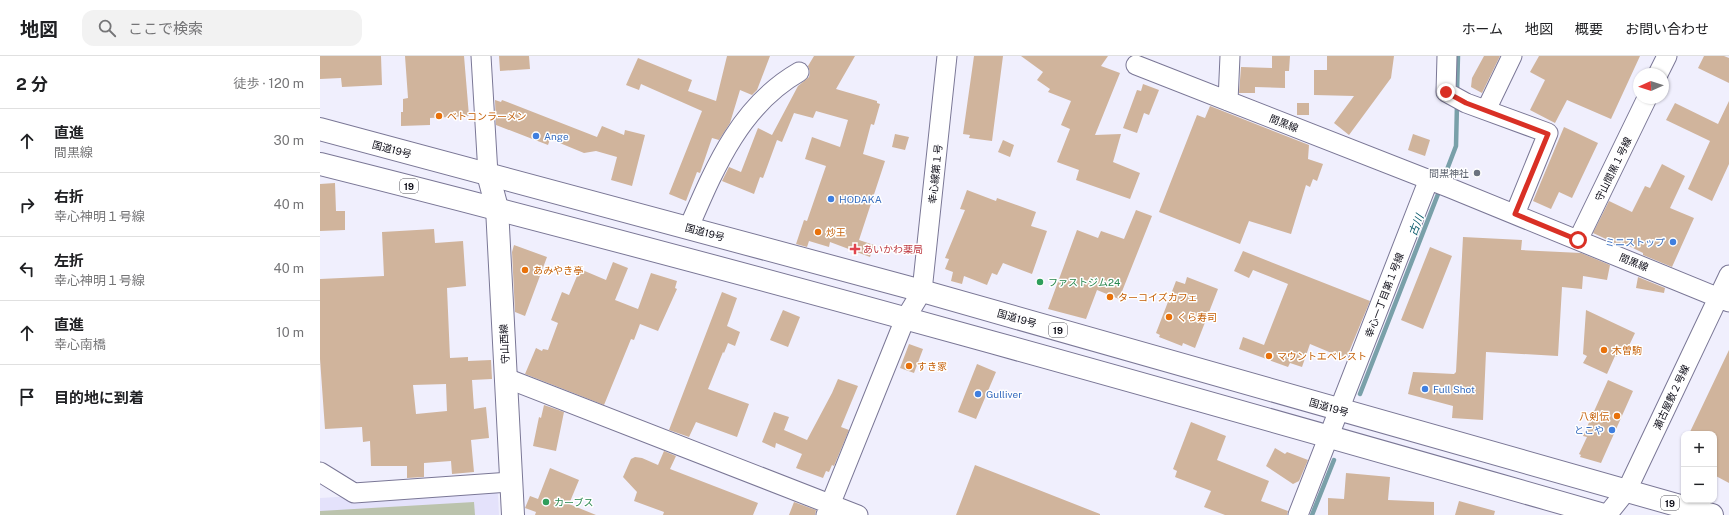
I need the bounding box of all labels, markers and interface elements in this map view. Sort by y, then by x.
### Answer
search box [82,10,362,46]
icon: search [96,17,118,39]
text: 地図 [20,18,58,40]
text: ここで検索 [128,20,203,37]
text: ホーム [1461,21,1503,37]
text: 地図 [1525,21,1553,37]
text: 概要 [1575,21,1603,37]
text: お問い合わせ [1625,21,1709,37]
north arrow [1633,68,1669,104]
text: 2 分 [16,74,48,94]
text: 徒歩 · 120 m [233,76,304,91]
route end [1437,83,1455,101]
place label: ベトコンラーメン [447,110,527,122]
marker: ベトコンラーメン [434,111,444,121]
street label: 間黒線 [1268,112,1300,134]
text: 直進 [54,124,84,141]
icon: ahead [16,130,38,152]
place label: Ange [544,130,569,142]
marker: Ange [531,131,541,141]
text: 30 m [274,133,304,148]
street label: 守山間黒１号線 [1592,135,1634,203]
street label: 国道19号 [371,138,413,160]
street label: 幸心線第１号 [926,144,944,204]
text: 間黒線 [54,145,93,160]
place label: 間黒神社 [1429,167,1469,179]
marker: 間黒神社 [1472,168,1482,178]
road number: 19 [400,179,418,193]
text: 右折 [54,188,84,205]
place label: HODAKA [839,193,882,205]
icon: right [16,194,38,216]
marker: HODAKA [826,194,836,204]
text: 40 m [273,197,304,212]
text: 幸心神明１号線 [54,209,145,224]
water label: 古川 [1406,212,1426,237]
street label: 国道19号 [684,221,726,243]
place label: 炒王 [826,226,846,238]
marker: 炒王 [813,227,823,237]
route start [1569,231,1587,249]
place label: ミニストップ [1605,236,1665,248]
marker: ミニストップ [1668,237,1678,247]
place label: あいかわ薬局 [863,243,923,255]
marker: あいかわ薬局 [850,244,860,254]
street label: 幸心一丁目第１号線 [1362,251,1406,339]
street label: 間黒線 [1618,251,1650,273]
text: 左折 [54,252,84,269]
icon: left [16,258,38,280]
text: 40 m [273,261,304,276]
place label: あみやき亭 [533,264,583,276]
marker: あみやき亭 [520,265,530,275]
text: 幸心神明１号線 [54,273,145,288]
place label: ファストジム24 [1048,276,1120,288]
marker: ファストジム24 [1035,277,1045,287]
place label: ターコイズカフェ [1118,291,1198,303]
marker: ターコイズカフェ [1105,292,1115,302]
street label: 国道19号 [996,307,1038,329]
place label: くら寿司 [1177,311,1217,323]
marker: くら寿司 [1164,312,1174,322]
text: 直進 [54,316,84,333]
icon: ahead [16,322,38,344]
road number: 19 [1049,323,1067,337]
street label: 守山西線 [497,324,511,364]
text: 10 m [276,325,304,340]
text: 幸心南橋 [54,337,106,352]
place label: 木曽駒 [1612,344,1642,356]
marker: 木曽駒 [1599,345,1609,355]
place label: マウントエベレスト [1277,350,1367,362]
marker: マウントエベレスト [1264,351,1274,361]
place label: すき家 [917,360,947,372]
marker: すき家 [904,361,914,371]
street label: 瀬古屋敷２号線 [1651,363,1691,431]
place label: Full Shot [1433,383,1475,395]
marker: Full Shot [1420,384,1430,394]
icon: arrive [16,386,38,408]
place label: Gulliver [986,388,1022,400]
text: 目的地に到着 [54,389,144,406]
marker: Gulliver [973,389,983,399]
street label: 国道19号 [1308,396,1350,418]
place label: 八剣伝 [1579,410,1609,422]
marker: 八剣伝 [1612,411,1622,421]
place label: とこや [1574,424,1604,436]
marker: とこや [1607,425,1617,435]
map controls [1681,431,1717,503]
button: + [1681,431,1717,467]
button: − [1681,467,1717,503]
place label: カーブス [554,496,593,508]
road number: 19 [1661,496,1679,510]
marker: カーブス [541,497,551,507]

